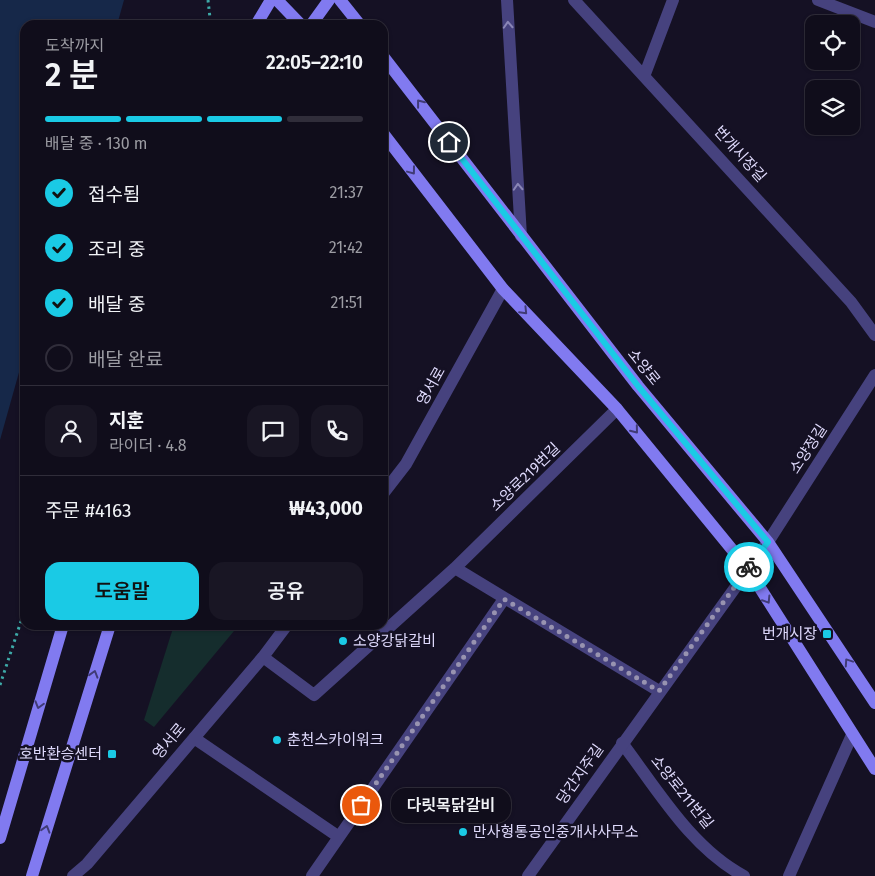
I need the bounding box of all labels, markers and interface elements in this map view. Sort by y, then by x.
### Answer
map controls [805,15,860,135]
button: locate [805,15,860,70]
one-way arrow [503,21,514,29]
text: 도착까지 [45,36,104,55]
text: 22:05–22:10 [266,51,363,74]
text: 2 분 [45,56,99,94]
button: layers [805,80,860,135]
one-way arrow [417,100,425,109]
pin [428,121,470,163]
street label: 번개시장길 [710,122,770,186]
icon: home [435,128,463,156]
text: 배달 중 · 130 m [45,134,148,153]
one-way arrow [406,165,415,175]
icon: check [45,179,73,207]
text: 접수됨 [88,183,140,206]
text: 21:37 [330,183,363,202]
one-way arrow [512,183,523,191]
icon: check [45,234,73,262]
text: 조리 중 [88,238,145,261]
text: 21:42 [329,238,363,257]
icon: check [45,289,73,317]
text: 배달 중 [88,293,145,316]
text: 21:51 [331,293,363,312]
one-way arrow [518,306,527,315]
street label: 소양로 [624,345,664,389]
text: 배달 완료 [88,348,163,371]
street label: 영서로 [413,364,449,408]
button: person [45,405,97,457]
button: chat [247,405,299,457]
button: phone [311,405,363,457]
text: 지훈 [109,409,144,432]
street label: 소양정길 [785,421,831,477]
one-way arrow [629,425,638,434]
text: 라이더 · 4.8 [109,436,187,455]
street label: 소양로219번길 [486,439,564,515]
text: ₩43,000 [289,497,363,520]
text: 주문 #4163 [45,499,132,522]
courier [724,542,774,592]
icon: bike [735,553,763,581]
button: 도움말 [45,562,199,620]
button: 공유 [209,562,363,620]
one-way arrow [761,594,770,603]
place label: 번개시장 [762,625,817,643]
marker: 번개시장 [821,628,833,640]
place label: 소양강닭갈비 [353,632,436,650]
marker: 소양강닭갈비 [337,635,349,647]
one-way arrow [845,659,854,668]
one-way arrow [89,671,99,679]
one-way arrow [35,701,45,709]
street label: 영서로 [149,719,189,763]
place label: 춘천스카이워크 [287,731,384,749]
marker: 춘천스카이워크 [271,734,283,746]
street label: 당간지주길 [553,741,607,807]
place label: 호반환승센터 [19,745,102,763]
marker: 호반환승센터 [106,748,118,760]
street label: 소양로211번길 [647,752,717,832]
pin [340,784,382,826]
callout: 다릿목닭갈비 [391,788,511,822]
icon: bag [347,791,375,819]
text: 다릿목닭갈비 [407,796,495,815]
place label: 만사형통공인중개사사무소 [473,823,639,841]
one-way arrow [41,826,51,834]
marker: 만사형통공인중개사사무소 [457,826,469,838]

